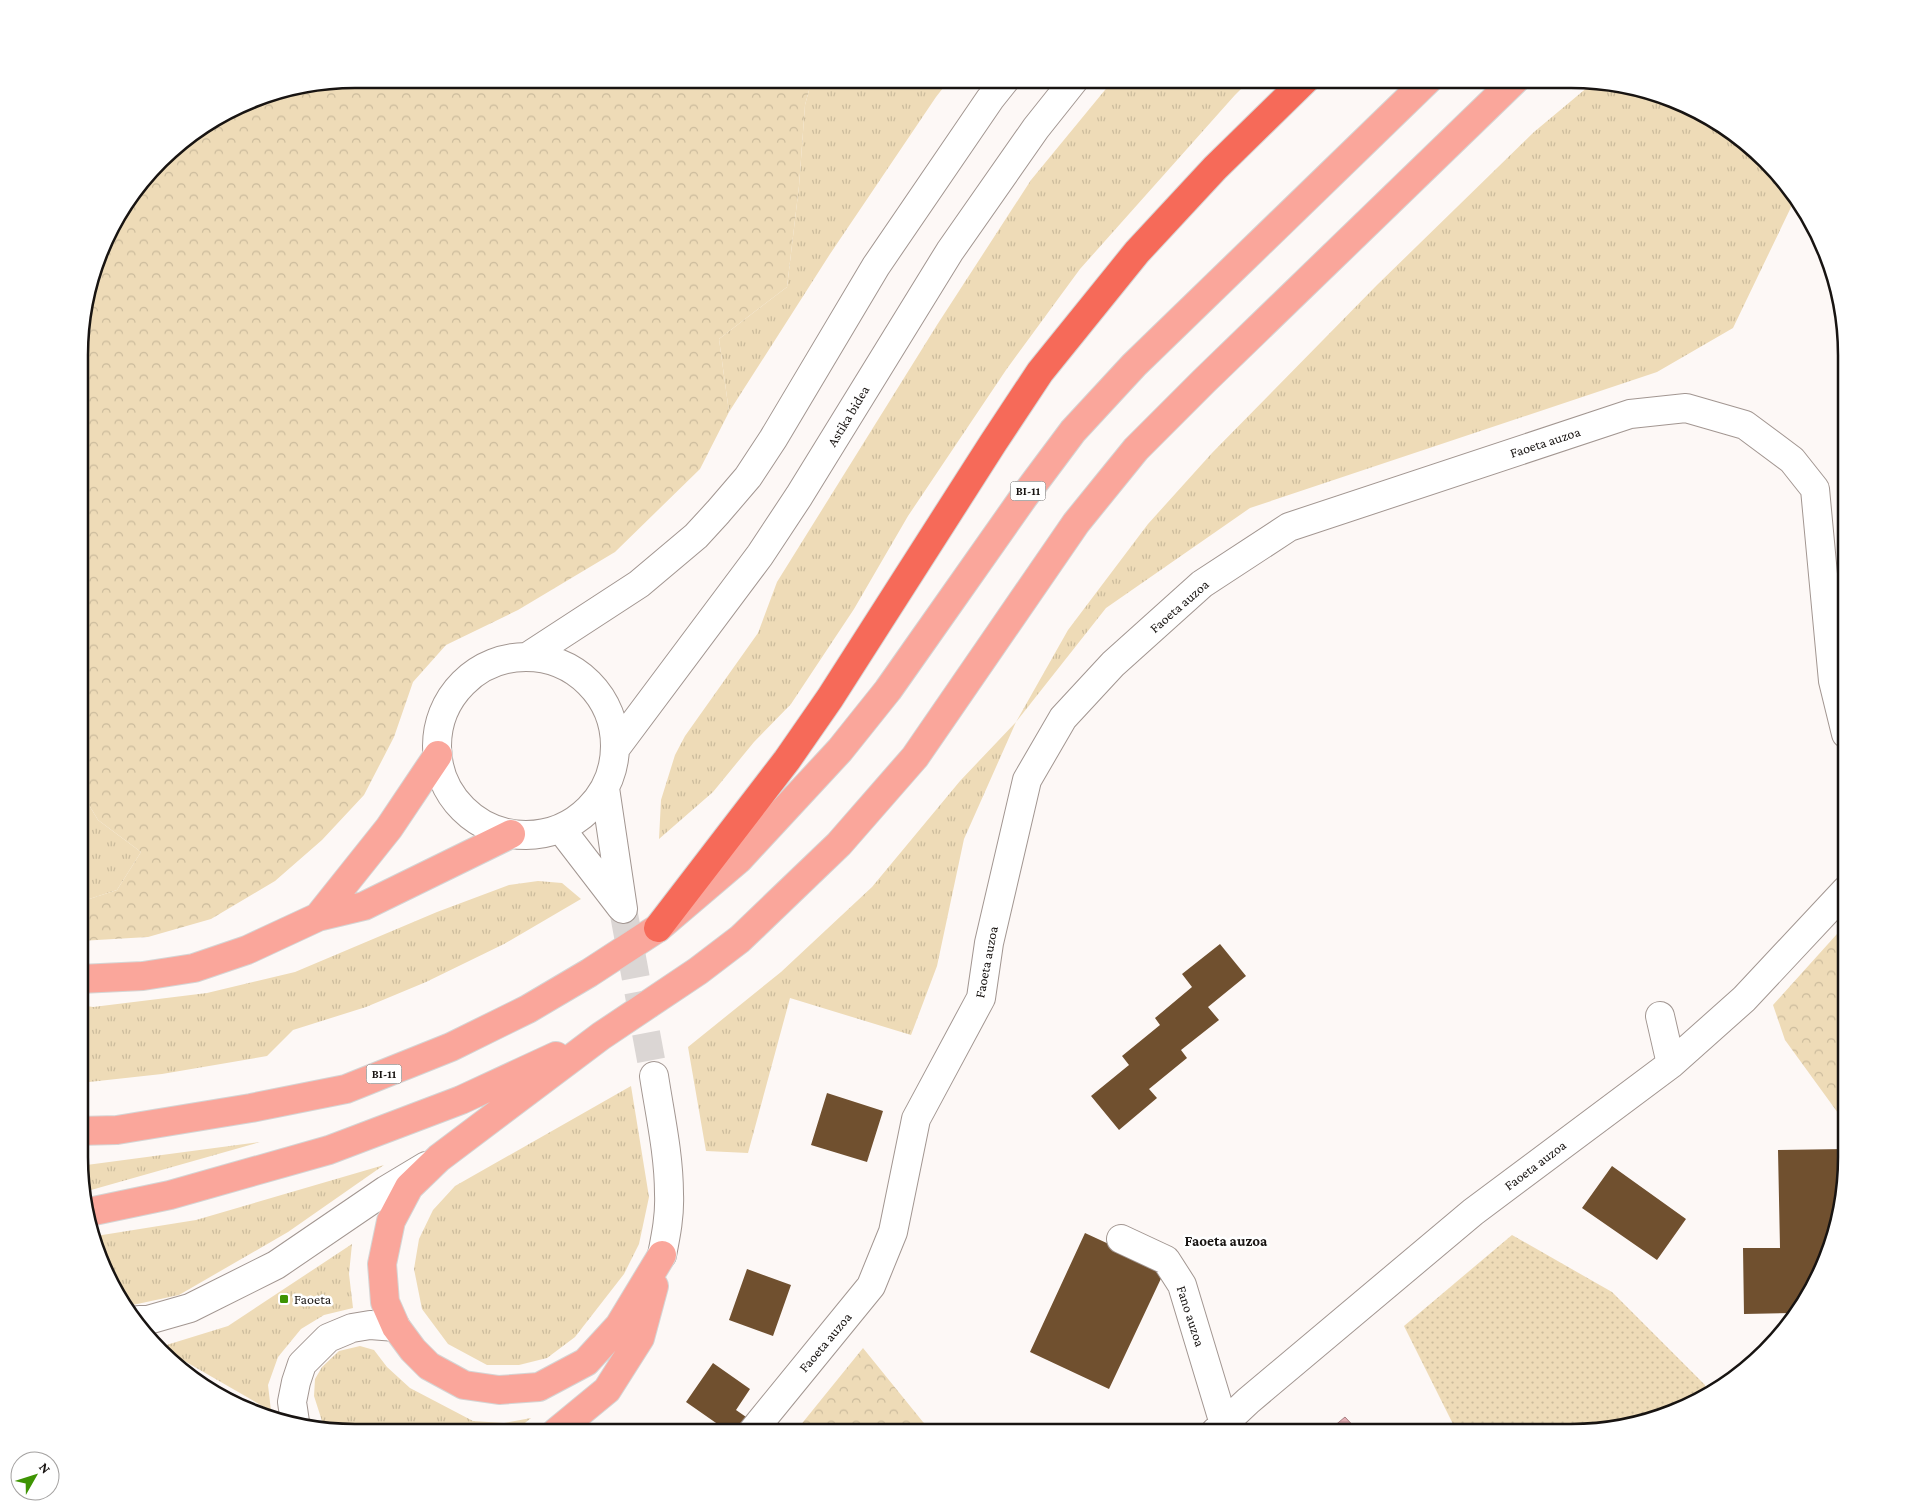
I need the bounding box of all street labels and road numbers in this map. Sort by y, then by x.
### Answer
street label: Astika bidea [824,382,873,449]
street label: Faoeta auzoa [1508,423,1583,461]
road number: BI-11 [1010,482,1046,501]
street label: Faoeta auzoa [1146,576,1212,636]
street label: Faoeta auzoa [971,924,1001,999]
road number: BI-11 [366,1064,402,1084]
street label: Faoeta auzoa [1501,1136,1569,1193]
street label: Fano auzoa [1174,1283,1209,1349]
street label: Faoeta auzoa [795,1308,855,1375]

